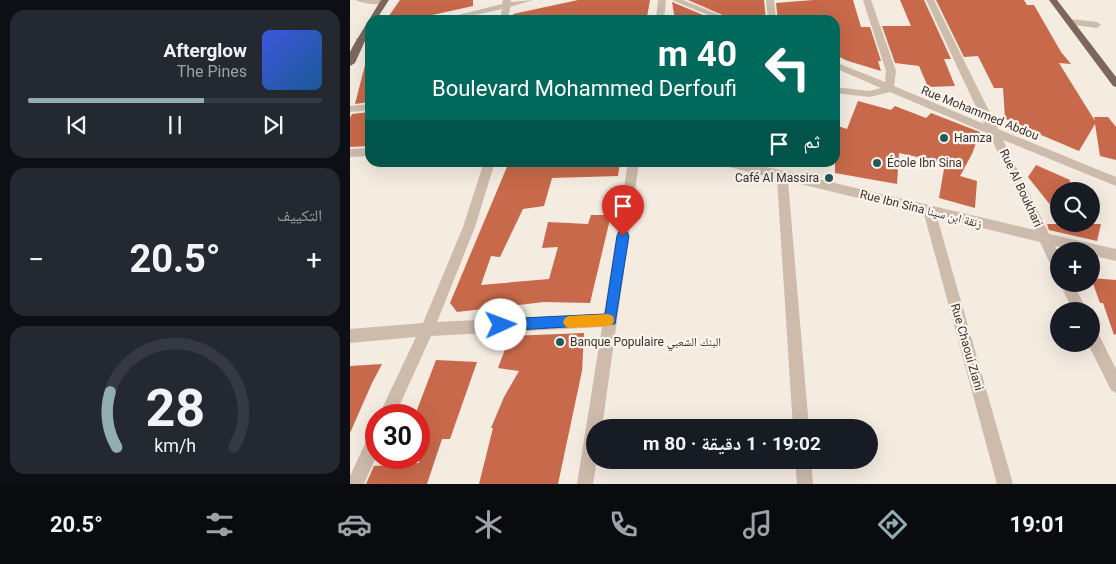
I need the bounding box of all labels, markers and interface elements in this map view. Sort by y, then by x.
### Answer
text: 40 m [658,34,737,75]
icon: left [755,35,820,100]
text: Afterglow [163,39,247,62]
text: The Pines [177,62,247,81]
text: Boulevard Mohammed Derfoufi [432,76,737,101]
street label: Rue Mohammed Abdou [919,83,1041,143]
icon: previous [63,111,91,139]
icon: pause [161,111,189,139]
icon: next [259,111,287,139]
icon: arrive [765,130,793,158]
text: ثم [803,130,820,153]
place label: Hamza [954,131,992,145]
marker: Hamza [938,132,950,144]
street label: Rue Al Boukhari [997,147,1045,229]
place label: École Ibn Sina [887,155,962,170]
marker: École Ibn Sina [871,157,883,169]
place label: Café Al Massira [735,171,819,185]
marker: Café Al Massira [823,172,835,184]
map controls [1050,182,1100,352]
button: search [1050,182,1100,232]
pin [602,185,644,236]
street label: Rue Ibn Sina زنقة ابن سينا [859,187,984,231]
icon: arrive [609,192,637,220]
text: التكييف [277,206,322,225]
text: 20.5° [129,237,221,281]
button: + [1050,242,1100,292]
text: − [28,243,44,276]
text: + [306,243,322,276]
position arrow [474,298,526,350]
street label: Rue Chaoui Ziani [948,302,986,392]
button: − [1050,302,1100,352]
place label: Banque Populaire البنك الشعبي [570,335,721,352]
marker: Banque Populaire البنك الشعبي [554,336,566,348]
text: 28 [145,378,205,439]
speed limit sign: 30 [365,404,430,469]
text: 19:02 · 1 دقيقة · 80 m [643,432,821,455]
text: km/h [154,435,196,456]
icon: filters [202,507,237,542]
icon: car [337,507,372,542]
icon: climate [471,507,506,542]
icon: phone [606,507,641,542]
icon: music [740,507,775,542]
icon: directions [875,507,910,542]
text: 20.5° [50,512,103,537]
text: 19:01 [1010,512,1066,537]

